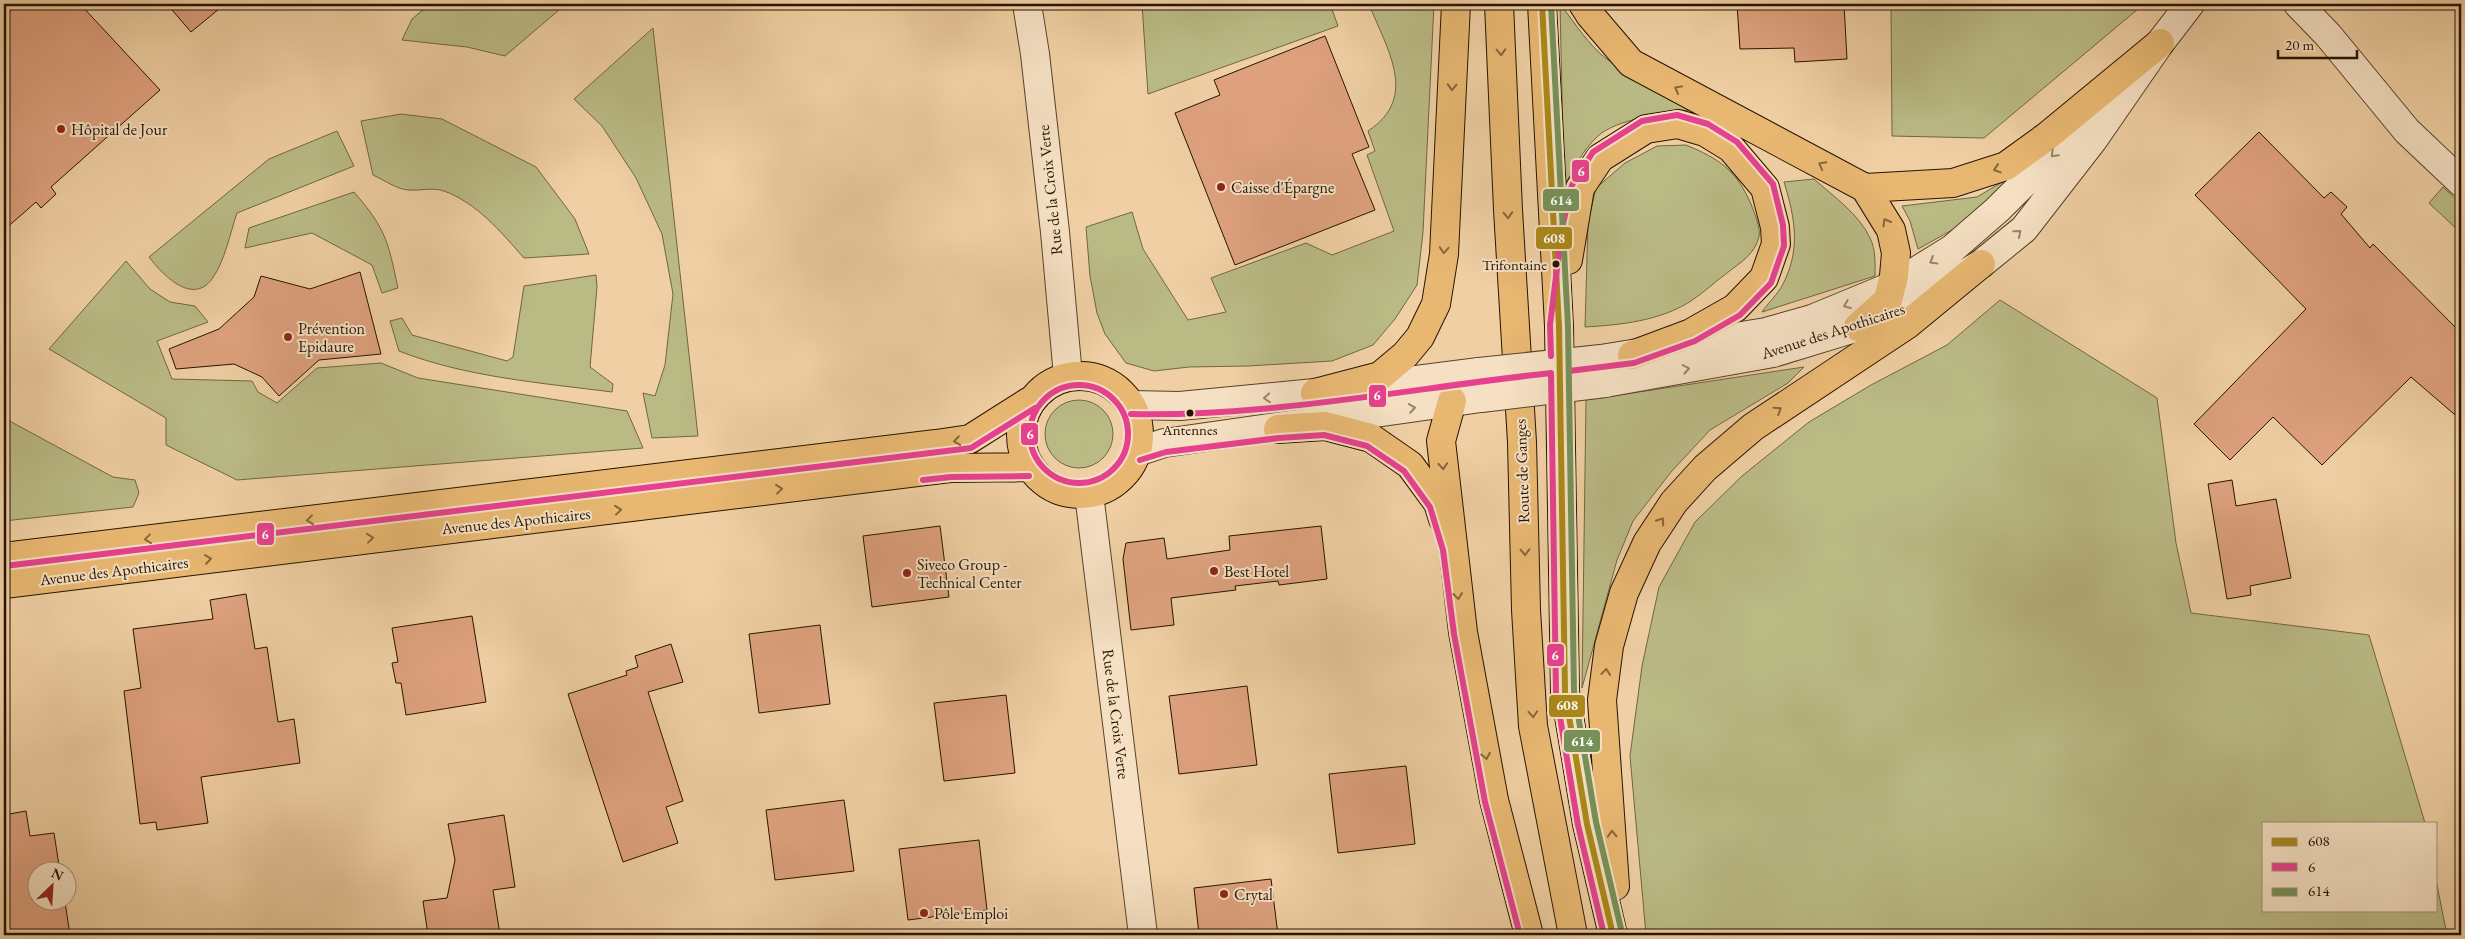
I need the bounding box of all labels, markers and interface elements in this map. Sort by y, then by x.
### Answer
scale bar [2278,28,2356,60]
text: 20 m [2285,35,2314,54]
one-way arrow [1496,49,1507,57]
one-way arrow [1447,84,1457,92]
one-way arrow [1674,85,1683,95]
place label: Hôpital de Jour [71,119,168,140]
marker: Hôpital de Jour [55,123,67,135]
street label: Rue de la Croix Verte [1033,124,1067,256]
one-way arrow [2051,148,2060,157]
line badge: 6 [1571,159,1590,183]
one-way arrow [1818,161,1827,171]
text: 6 [1577,162,1585,180]
one-way arrow [1994,163,2002,173]
place label: Caisse d'Épargne [1231,177,1334,198]
marker: Caisse d'Épargne [1215,181,1227,193]
line badge: 614 [1542,188,1580,212]
text: 614 [1550,191,1573,209]
one-way arrow [1503,211,1514,219]
one-way arrow [1882,218,1892,227]
line badge: 608 [1535,226,1573,250]
text: 608 [1543,229,1565,247]
one-way arrow [2013,230,2022,239]
one-way arrow [1439,246,1450,254]
place label: Trifontaine [1482,255,1547,274]
one-way arrow [1929,255,1938,265]
marker: Trifontaine [1551,259,1561,269]
street label: Avenue des Apothicaires [1758,298,1907,364]
one-way arrow [1843,299,1852,309]
place label: Prévention Epidaure [298,318,366,357]
marker: Prévention Epidaure [282,331,294,343]
one-way arrow [1681,364,1690,374]
line badge: 6 [1368,384,1387,408]
text: 6 [1373,386,1381,404]
one-way arrow [1263,392,1271,403]
one-way arrow [1408,403,1417,413]
one-way arrow [1772,407,1782,416]
marker: Antennes [1185,408,1195,418]
street label: Route de Ganges [1510,418,1534,524]
place label: Antennes [1161,420,1218,439]
line badge: 6 [1020,422,1039,446]
text: 6 [1026,425,1034,443]
one-way arrow [953,435,962,445]
one-way arrow [1438,462,1449,470]
one-way arrow [775,485,784,495]
street label: Avenue des Apothicaires [439,503,592,539]
one-way arrow [614,505,622,516]
one-way arrow [305,514,313,525]
one-way arrow [1655,517,1664,527]
line badge: 6 [256,522,275,546]
text: 6 [261,525,269,543]
one-way arrow [144,533,152,544]
one-way arrow [366,533,374,544]
one-way arrow [1520,548,1530,556]
street label: Avenue des Apothicaires [37,551,190,591]
one-way arrow [205,554,213,565]
place label: Siveco Group - Technical Center [917,554,1022,593]
place label: Best Hotel [1224,561,1289,582]
marker: Best Hotel [1208,565,1220,577]
marker: Siveco Group - Technical Center [901,567,913,579]
one-way arrow [1452,593,1463,601]
line badge: 6 [1546,643,1565,667]
text: 6 [1551,646,1559,664]
street label: Rue de la Croix Verte [1098,648,1134,780]
one-way arrow [1600,668,1611,676]
line badge: 608 [1548,694,1586,718]
text: 608 [1556,696,1578,714]
one-way arrow [1527,710,1538,718]
line badge: 614 [1563,729,1601,753]
text: 614 [1571,732,1594,750]
one-way arrow [1480,752,1491,761]
legend [2262,822,2438,912]
one-way arrow [1606,830,1617,838]
text: 608 [2308,831,2330,850]
text: 6 [2308,857,2315,876]
north arrow [28,862,78,912]
text: N [49,864,67,885]
text: 614 [2308,881,2330,900]
place label: Crytal [1234,884,1273,905]
marker: Crytal [1218,888,1230,900]
place label: Pôle Emploi [934,903,1008,924]
marker: Pôle Emploi [918,907,930,919]

